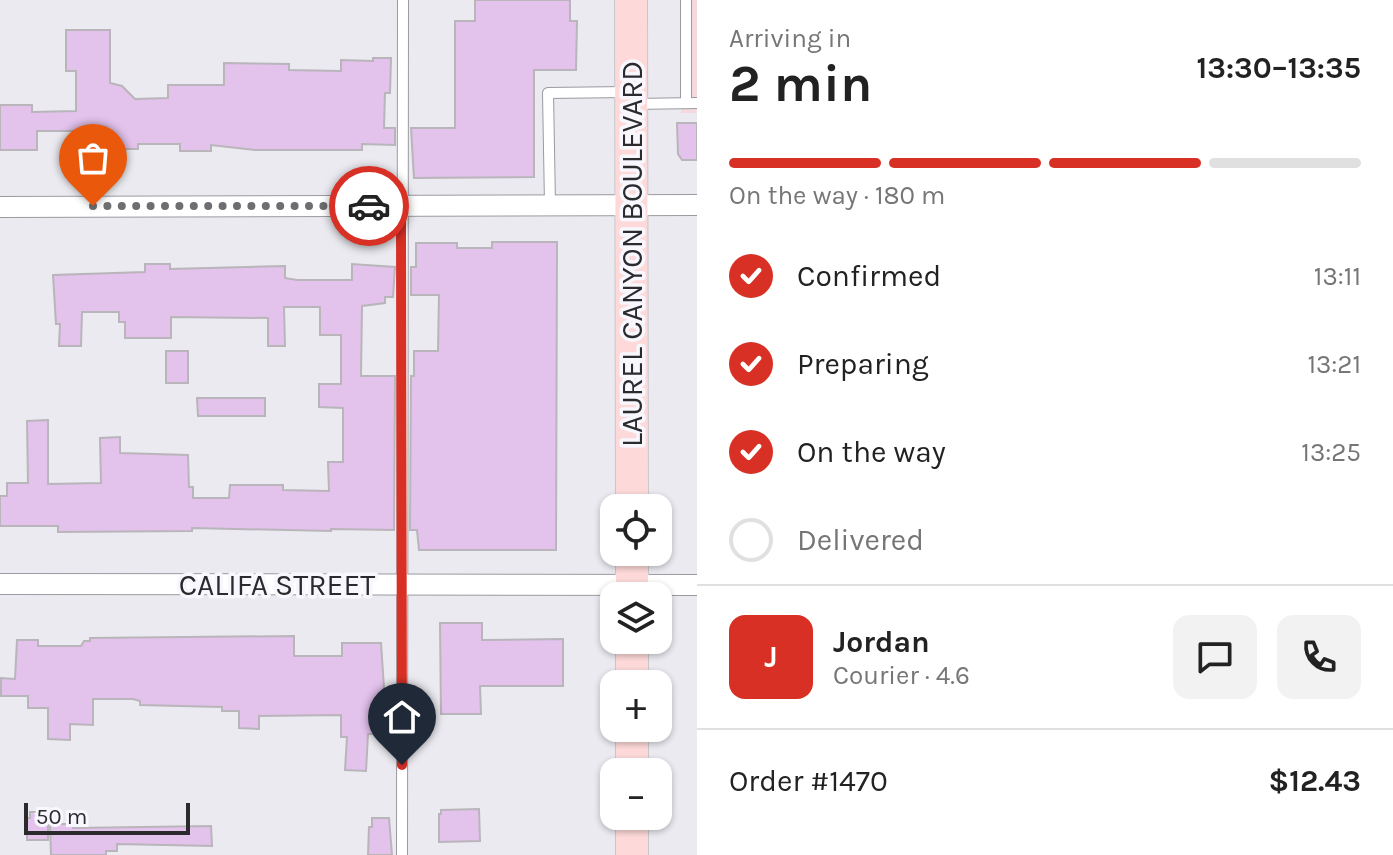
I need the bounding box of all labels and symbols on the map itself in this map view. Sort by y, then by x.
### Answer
street label: LAUREL CANYON BOULEVARD [614,61,650,447]
pin [59,124,127,206]
courier [329,166,409,246]
street label: CALIFA STREET [179,567,375,603]
pin [368,683,436,765]
scale bar [24,799,190,835]

